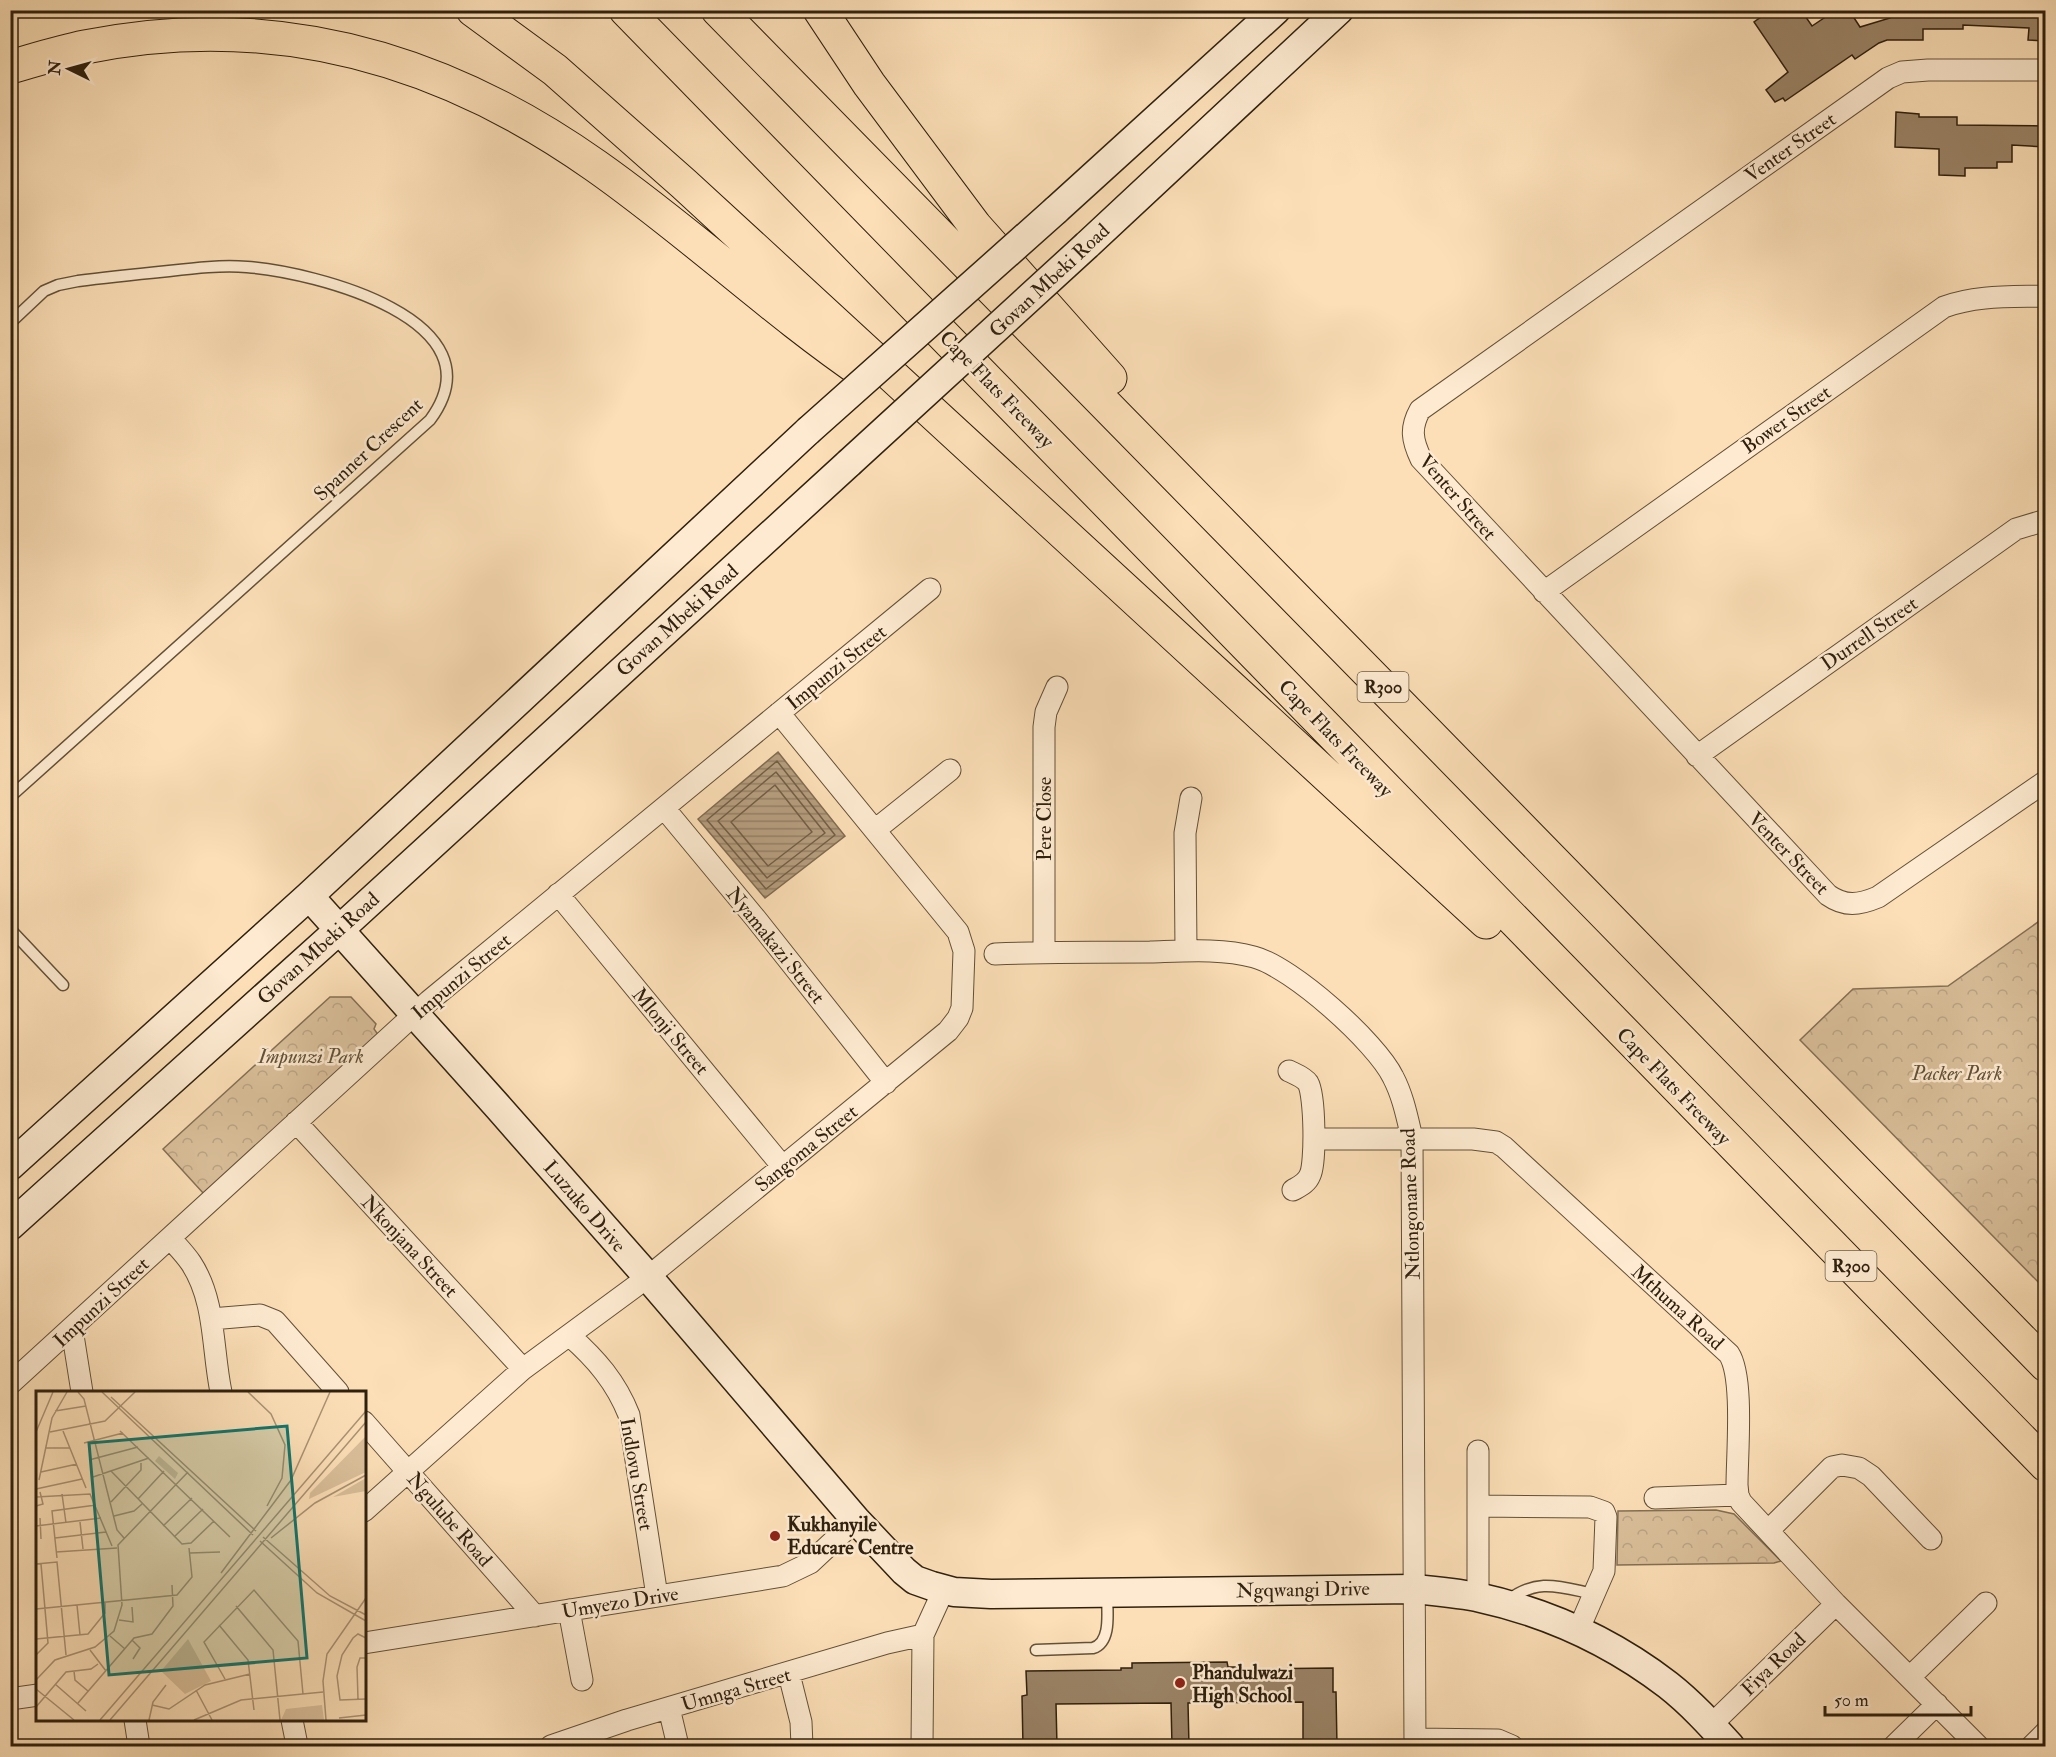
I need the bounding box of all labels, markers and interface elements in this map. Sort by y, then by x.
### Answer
north arrow [39,39,99,99]
text: N [44,59,66,77]
street label: Venter Street [1740,107,1841,188]
street label: Govan Mbeki Road [984,218,1115,343]
street label: Cape Flats Freeway [933,325,1060,455]
street label: Bower Street [1737,379,1836,459]
street label: Spanner Crescent [309,392,429,507]
street label: Venter Street [1413,449,1502,546]
street label: Govan Mbeki Road [611,559,744,682]
street label: Durrell Street [1816,591,1923,676]
street label: Impunzi Street [781,619,892,716]
road number: R300 [1358,672,1408,702]
street label: Cape Flats Freeway [1272,674,1399,804]
street label: Pere Close [1032,777,1057,861]
street label: Venter Street [1743,807,1835,900]
street label: Nyamakazi Street [721,882,831,1009]
street label: Govan Mbeki Road [252,887,385,1010]
street label: Impunzi Street [407,927,517,1026]
street label: Mlonji Street [627,982,715,1081]
street label: Cape Flats Freeway [1610,1022,1737,1152]
park label: Impunzi Park [257,1044,364,1069]
park label: Packer Park [1911,1061,2002,1086]
street label: Sangoma Street [750,1099,863,1198]
street label: Ntlongonane Road [1395,1128,1426,1280]
street label: Luzuko Drive [538,1155,631,1257]
street label: Nkonjana Street [356,1190,464,1303]
street label: Impunzi Street [48,1251,155,1354]
road number: R300 [1826,1251,1876,1281]
street label: Mthuma Road [1626,1259,1729,1356]
inset map [36,1391,366,1721]
street label: Indlovu Street [614,1416,659,1533]
street label: Ngulube Road [402,1467,498,1572]
place label: Kukhanyile Educare Centre [787,1512,914,1560]
marker: Kukhanyile Educare Centre [768,1529,782,1543]
street label: Ngqwangi Drive [1236,1576,1370,1603]
street label: Umyezo Drive [560,1581,680,1624]
street label: Fiya Road [1736,1627,1811,1701]
place label: Phandulwazi High School [1192,1660,1294,1709]
street label: Umnga Street [679,1662,794,1717]
marker: Phandulwazi High School [1173,1676,1187,1690]
scale bar [1825,1679,1970,1717]
text: 50 m [1834,1689,1869,1712]

